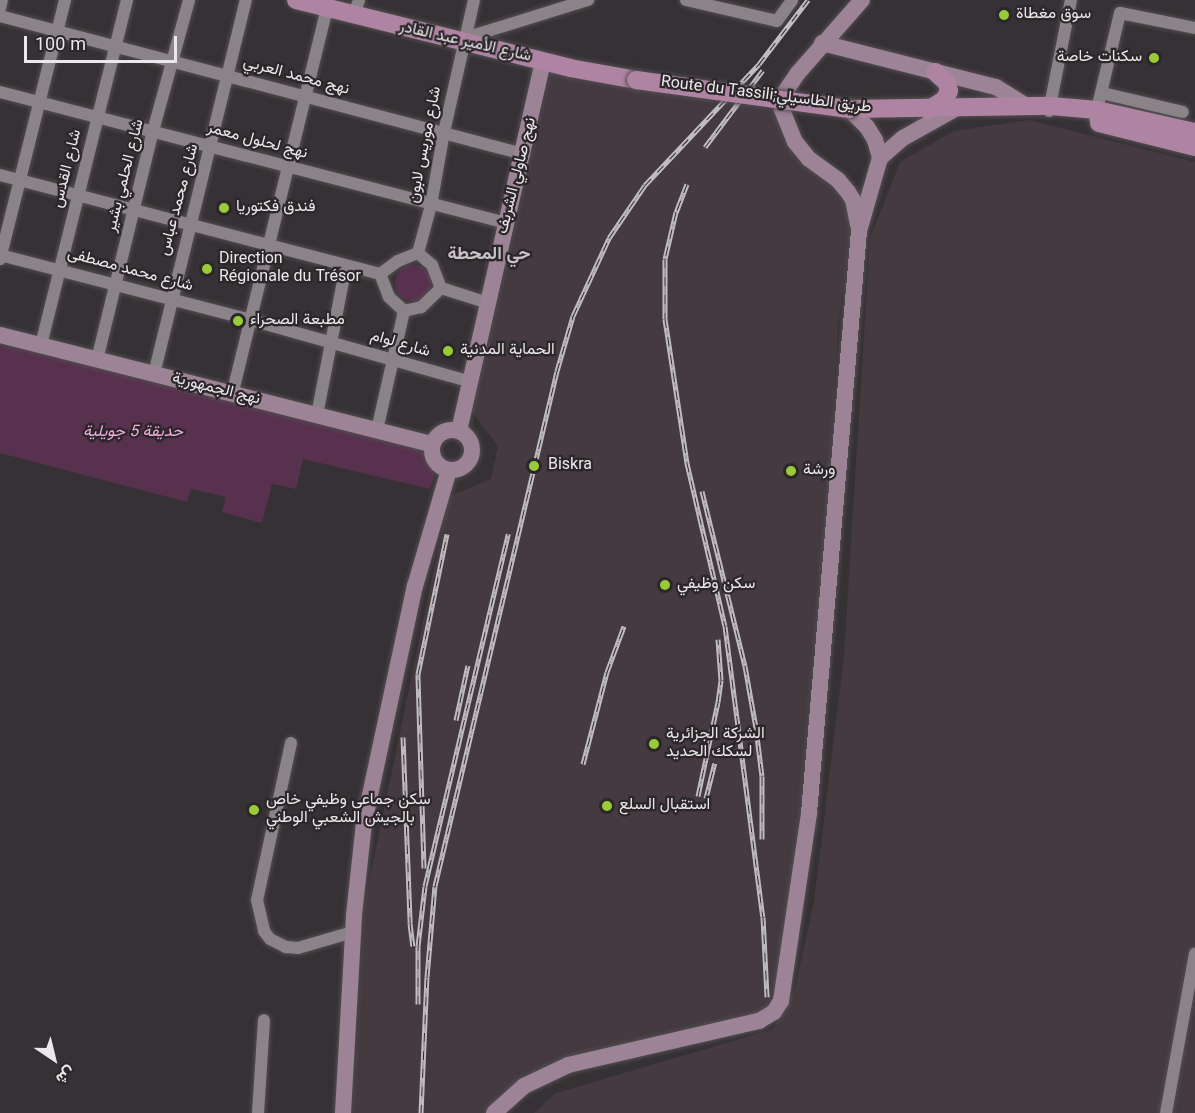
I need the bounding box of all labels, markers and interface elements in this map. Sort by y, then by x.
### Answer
place label: سوق مغطاة [1016,5,1091,25]
marker: سوق مغطاة [997,8,1011,22]
street label: شارع الأمير عبد القادر [397,18,533,68]
scale bar [27,24,180,62]
text: 100 m [35,32,86,60]
place label: سكنات خاصة [1057,48,1142,68]
marker: سكنات خاصة [1147,51,1161,65]
street label: نهج محمد العربي [241,54,351,100]
street label: Route du Tassili;طريق الطاسيلي [659,74,873,118]
street label: شارع موريس لابون [405,85,447,205]
street label: نهج صاولي الشربف [494,116,542,236]
street label: شارع الحلمي بشير [103,118,149,234]
street label: نهج لحلول معمر [205,119,309,165]
street label: شارع القدس [49,128,87,210]
street label: شارع محمد عباس [156,142,204,258]
place label: فندق فكتوريا [236,198,316,218]
marker: فندق فكتوريا [217,201,231,215]
district label: حي المحطة [447,244,531,266]
street label: شارع محمد مصطفى [65,245,195,297]
place label: Direction Régionale du Trésor [219,250,361,288]
marker: Direction Régionale du Trésor [200,262,214,276]
place label: مطبعة الصحراء [250,311,345,331]
marker: مطبعة الصحراء [231,314,245,328]
street label: شارع لوام [368,327,432,363]
place label: الحماية المدنية [460,341,555,361]
marker: الحماية المدنية [441,344,455,358]
street label: نهج الجمهورية [170,370,262,410]
park label: حديقة 5 جويلية [83,423,183,443]
place label: Biskra [548,456,592,476]
marker: Biskra [525,457,543,475]
place label: ورشة [803,461,835,481]
marker: ورشة [784,464,798,478]
place label: سكن وظيفي [677,575,755,595]
marker: سكن وظيفي [658,578,672,592]
place label: الشركة الجزائرية لسكك الحديد [666,725,765,763]
marker: الشركة الجزائرية لسكك الحديد [647,737,661,751]
place label: سكن جماعي وظيفي خاص بالجيش الشعبي الوطني [266,791,431,829]
place label: استقبال السلع [619,796,710,816]
marker: استقبال السلع [600,799,614,813]
marker: سكن جماعي وظيفي خاص بالجيش الشعبي الوطني [247,803,261,817]
north arrow [24,1029,84,1089]
text: ش [50,1058,80,1090]

